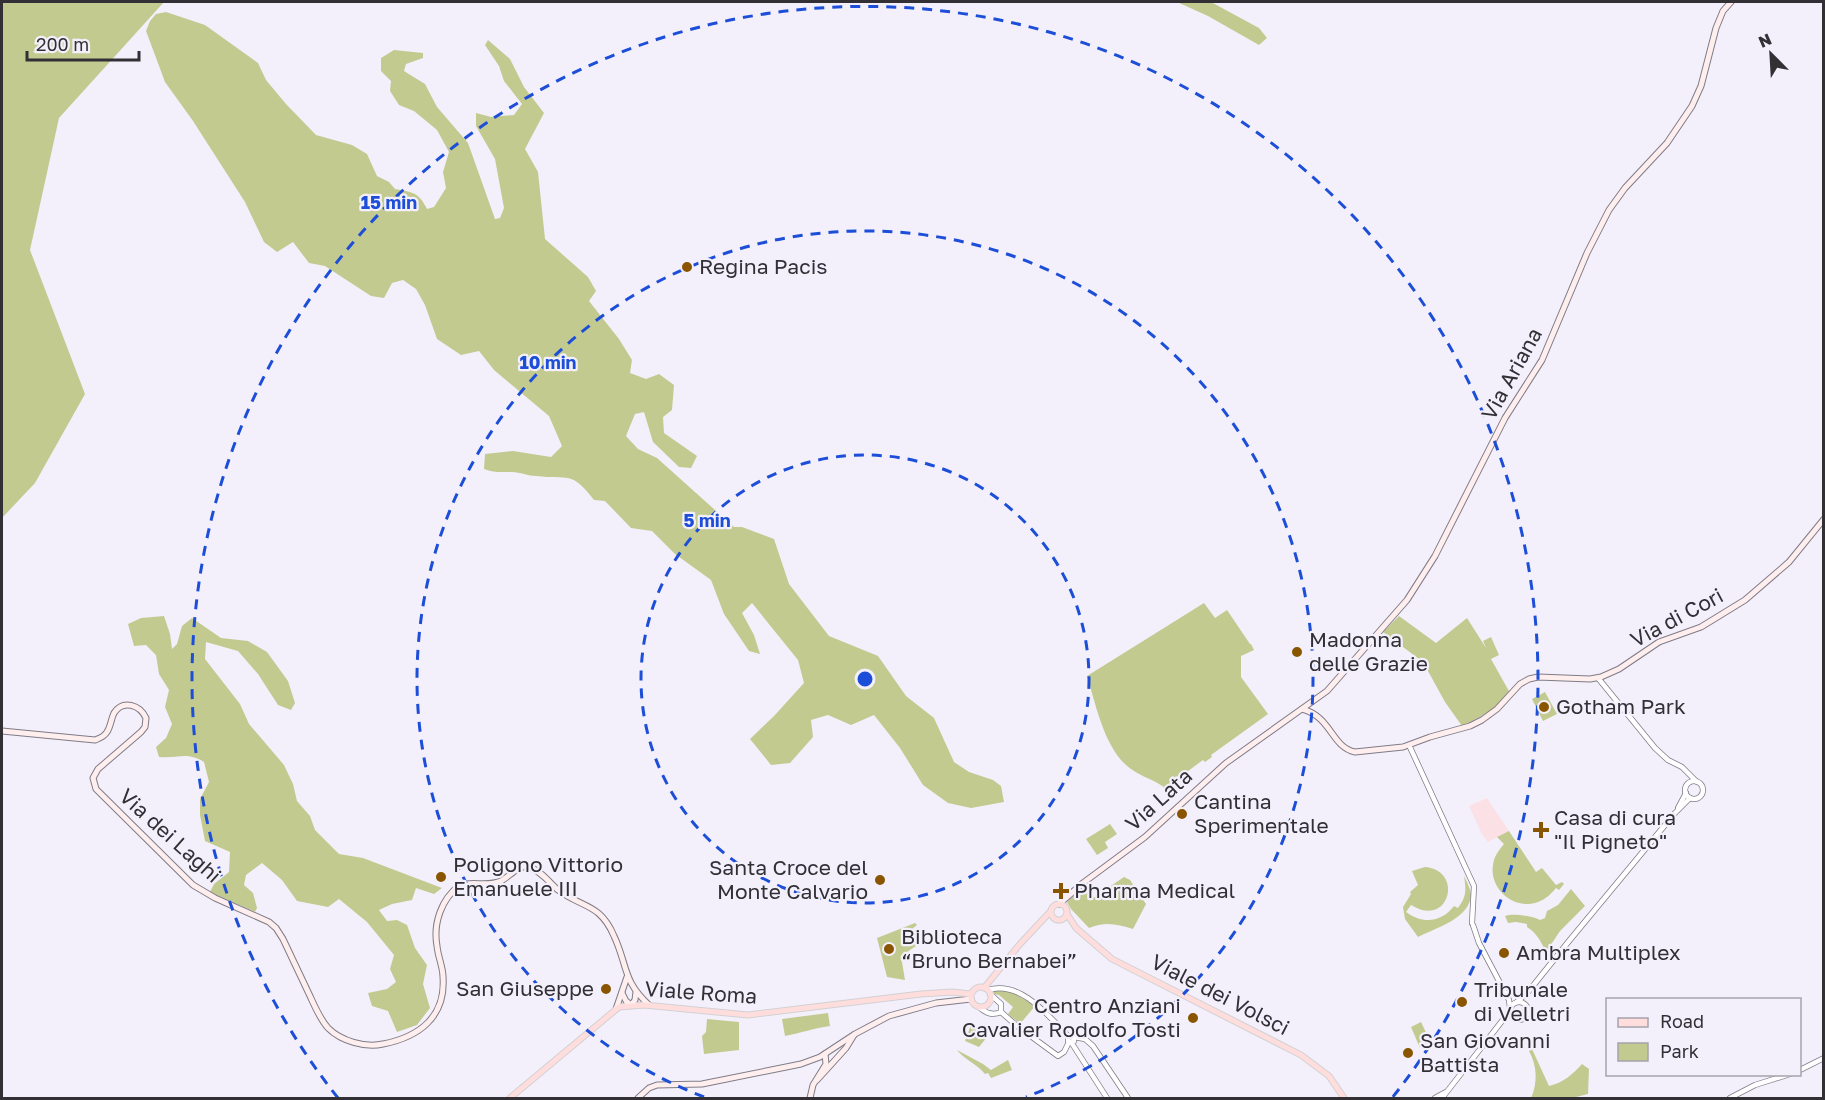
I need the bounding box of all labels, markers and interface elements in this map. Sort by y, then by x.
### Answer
scale bar [27,24,140,62]
north arrow [1741,24,1801,84]
text: N [1755,29,1775,52]
text: 200 m [36,33,89,55]
text: 15 min [361,191,417,213]
place label: Regina Pacis [699,253,827,279]
marker: Regina Pacis [680,260,694,274]
street label: Via Ariana [1475,323,1547,424]
text: 10 min [519,351,577,373]
text: 5 min [683,509,731,531]
street label: Via di Cori [1626,582,1727,652]
place label: Madonna delle Grazie [1309,626,1428,676]
marker: Madonna delle Grazie [1290,645,1304,659]
centre of rings [855,669,875,689]
place label: Gotham Park [1556,693,1686,719]
marker: Gotham Park [1537,700,1551,714]
street label: Via Lata [1120,763,1197,836]
street label: Via dei Laghi [114,783,227,888]
place label: Cantina Sperimentale [1194,788,1329,838]
place label: Casa di cura "Il Pigneto" [1554,804,1676,854]
marker: Cantina Sperimentale [1175,807,1189,821]
marker: Casa di cura "Il Pigneto" [1532,821,1550,839]
place label: Poligono Vittorio Emanuele III [453,851,623,901]
place label: Santa Croce del Monte Calvario [709,854,868,904]
marker: Poligono Vittorio Emanuele III [434,870,448,884]
marker: Santa Croce del Monte Calvario [873,873,887,887]
place label: Pharma Medical [1074,877,1235,903]
marker: Pharma Medical [1052,882,1070,900]
place label: Biblioteca “Bruno Bernabei” [901,923,1077,973]
place label: Ambra Multiplex [1516,939,1681,965]
marker: Biblioteca “Bruno Bernabei” [882,942,896,956]
marker: Ambra Multiplex [1497,946,1511,960]
street label: Viale dei Volsci [1147,948,1294,1040]
place label: San Giuseppe [456,975,594,1001]
street label: Viale Roma [644,975,758,1009]
place label: Tribunale di Velletri [1474,976,1570,1026]
marker: San Giuseppe [599,982,613,996]
place label: Centro Anziani Cavalier Rodolfo Tosti [962,992,1181,1042]
marker: Tribunale di Velletri [1455,995,1469,1009]
legend [1606,998,1801,1076]
text: Road [1660,1010,1704,1032]
marker: Centro Anziani Cavalier Rodolfo Tosti [1186,1011,1200,1025]
place label: San Giovanni Battista [1420,1027,1551,1077]
text: Park [1660,1040,1699,1062]
marker: San Giovanni Battista [1401,1046,1415,1060]

